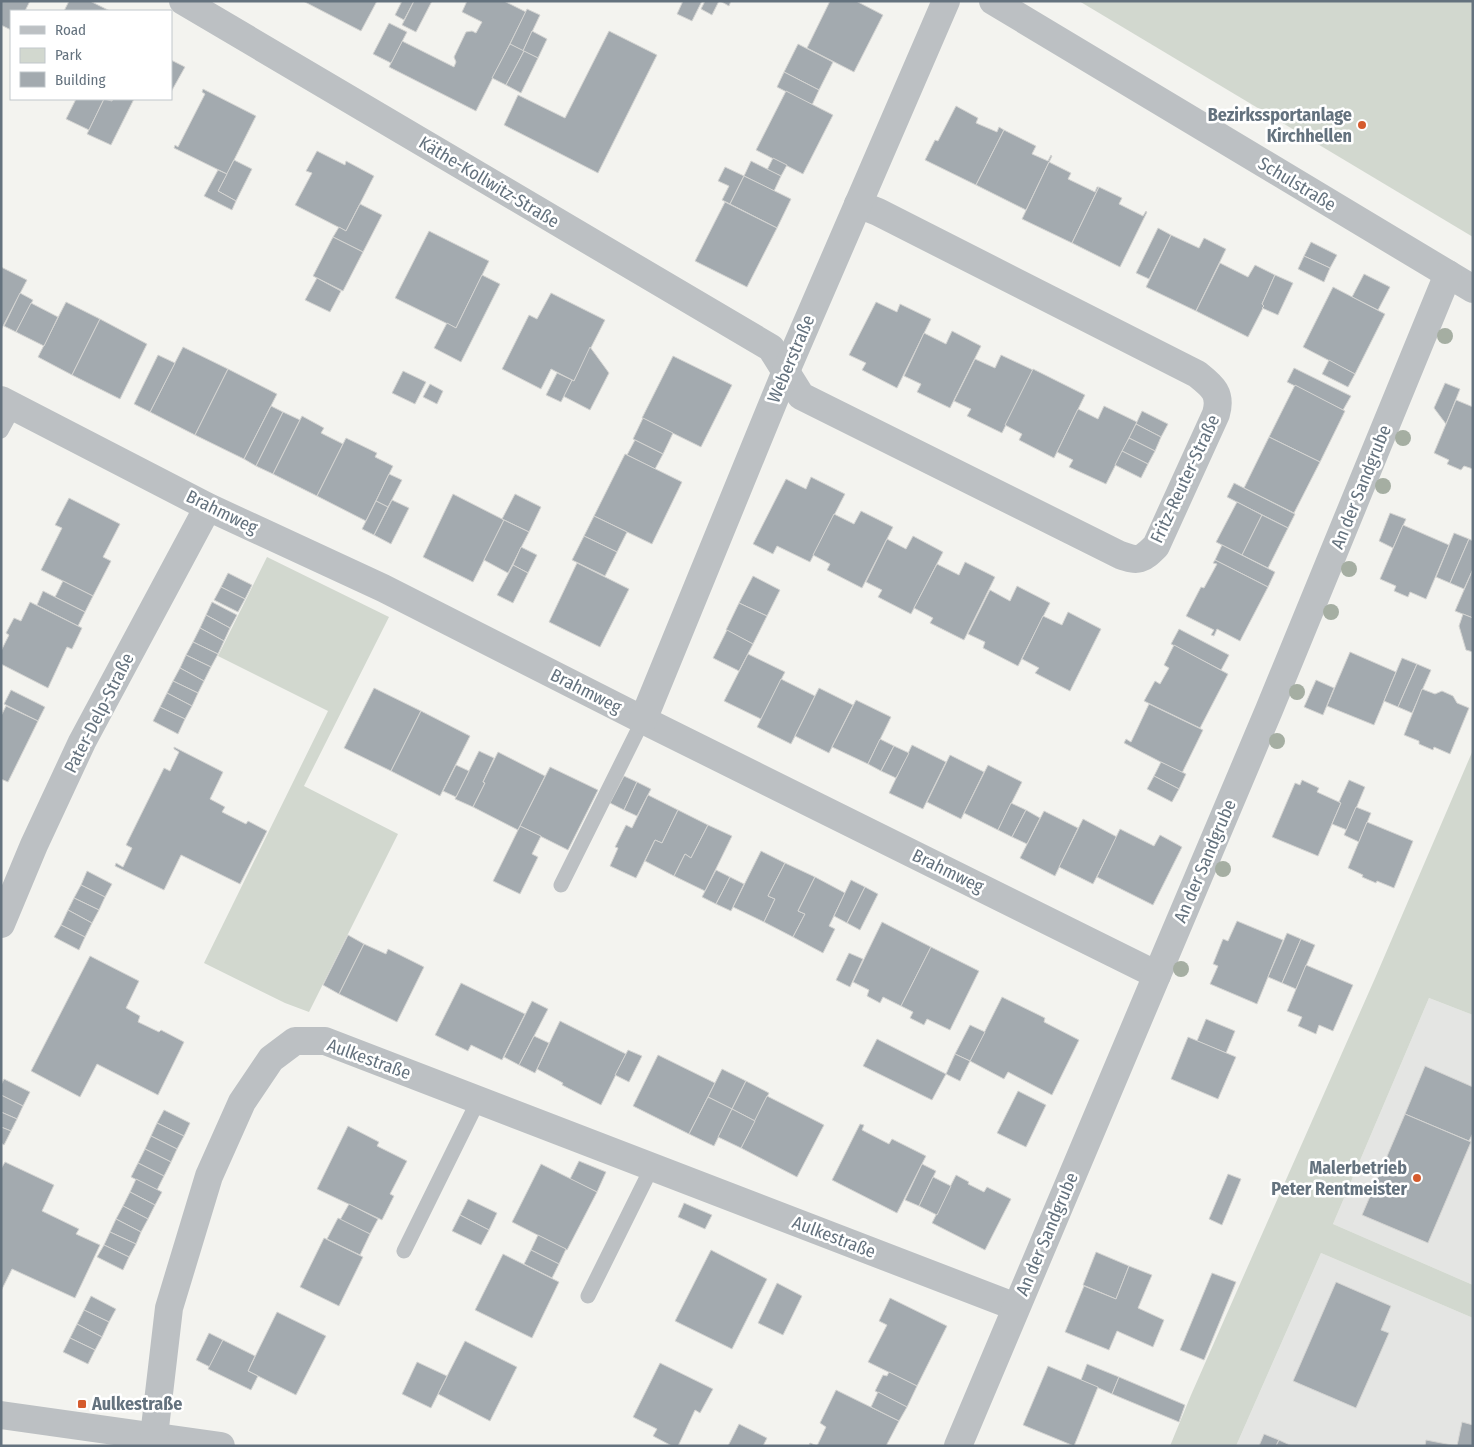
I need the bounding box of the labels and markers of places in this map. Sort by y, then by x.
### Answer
place label: Bezirkssportanlage Kirchhellen [1208,104,1352,147]
marker: Bezirkssportanlage Kirchhellen [1356,119,1368,131]
place label: Malerbetrieb Peter Rentmeister [1271,1157,1407,1200]
marker: Malerbetrieb Peter Rentmeister [1411,1172,1423,1184]
place label: Aulkestraße [91,1393,182,1415]
marker: Aulkestraße [76,1398,88,1410]

